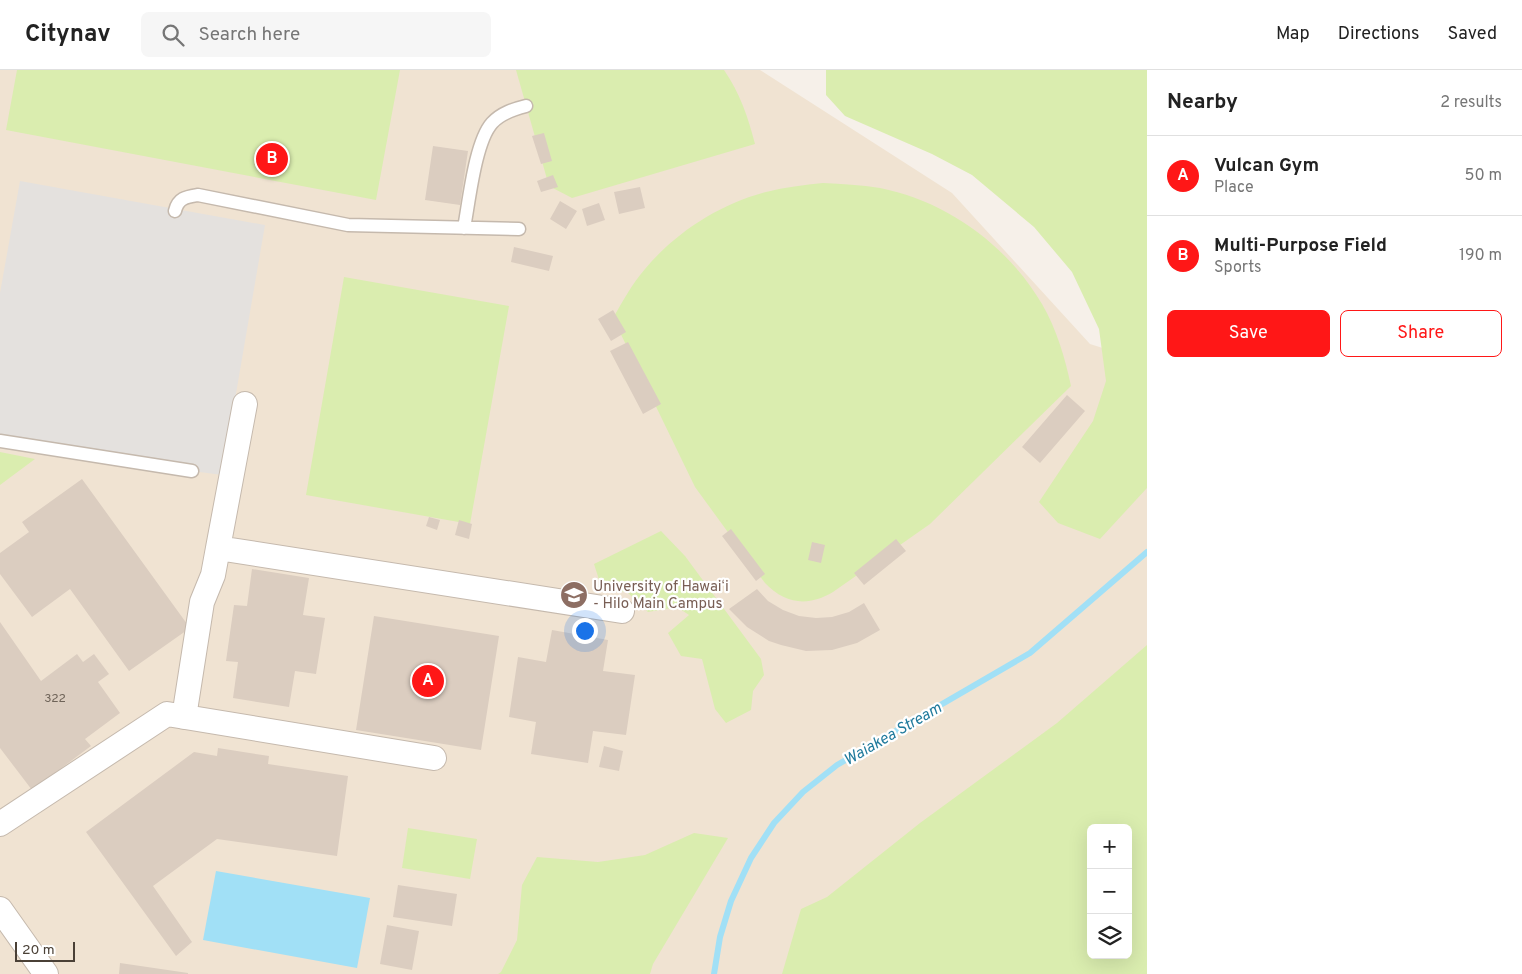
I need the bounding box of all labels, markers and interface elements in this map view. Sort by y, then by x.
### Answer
search box [141,12,491,57]
text: Citynav [25,20,111,50]
icon: search [159,21,187,49]
text: Search here [199,23,300,47]
text: Map [1276,23,1310,46]
text: Directions [1338,23,1420,46]
text: Saved [1448,23,1497,46]
text: Nearby [1167,89,1238,116]
text: 2 results [1440,93,1502,113]
pin: B [256,140,288,178]
text: Vulcan Gym [1214,154,1319,178]
text: A [1177,166,1189,186]
text: 50 m [1465,166,1502,186]
text: Place [1214,178,1254,198]
text: Multi-Purpose Field [1214,234,1387,258]
text: B [1177,246,1189,266]
text: 190 m [1459,246,1502,266]
text: Sports [1214,258,1262,278]
button: Save [1167,310,1330,357]
button: Share [1340,310,1502,357]
place label: University of Hawaiʻi - Hilo Main Campus [593,578,729,614]
school or university icon: University of Hawaiʻi - Hilo Main Campus [559,580,589,610]
your location [572,618,598,644]
pin: A [412,662,444,700]
house number: 322 [44,691,66,707]
water label: Waiakea Stream [840,699,946,771]
map controls [1087,824,1132,959]
button: + [1087,824,1132,869]
button: − [1087,869,1132,914]
button: layers [1087,914,1132,959]
scale bar [15,939,75,962]
text: 20 m [22,942,55,959]

